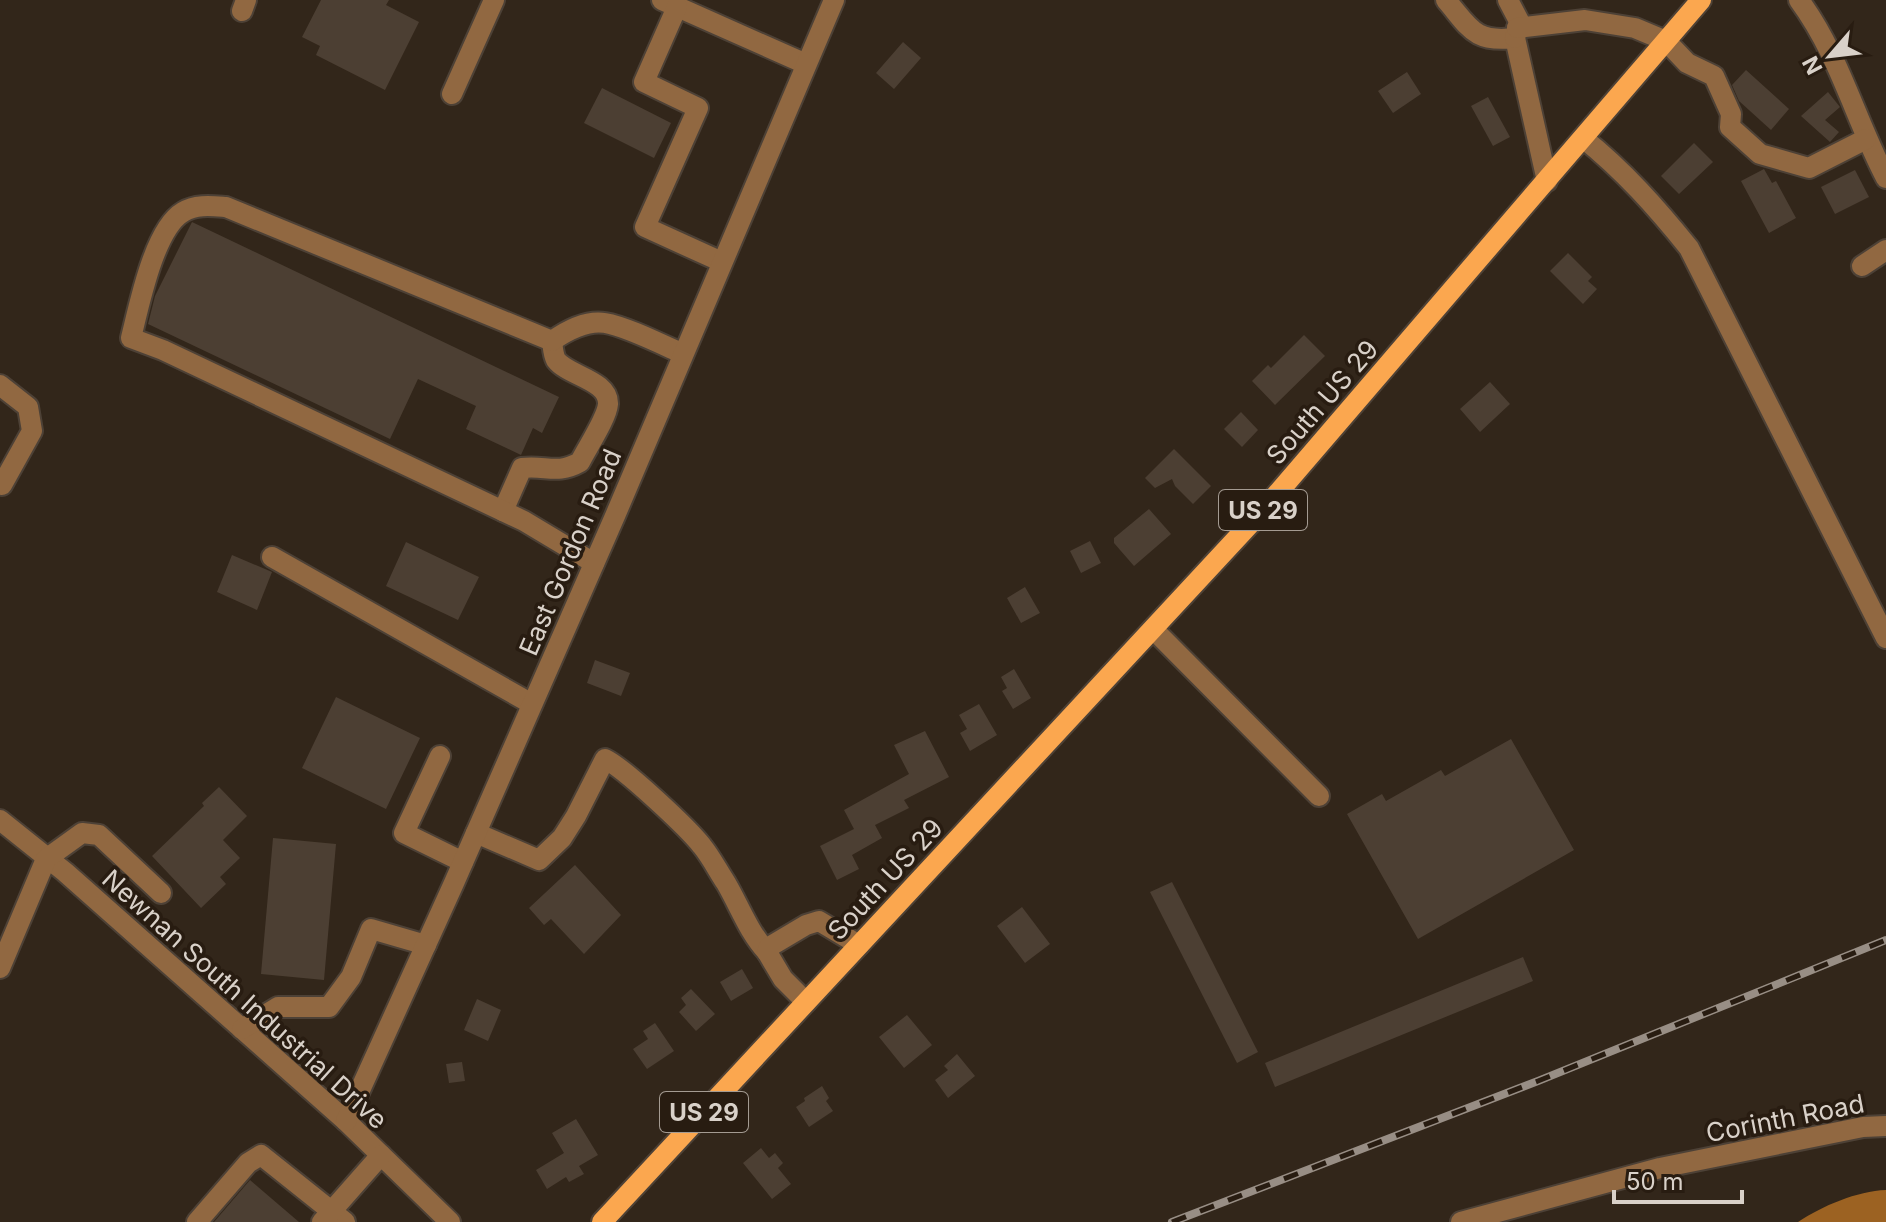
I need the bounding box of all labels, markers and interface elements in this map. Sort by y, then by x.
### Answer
north arrow [1790,16,1870,96]
text: N [1797,52,1828,79]
street label: South US 29 [1260,334,1384,470]
street label: East Gordon Road [513,444,627,660]
road number: US 29 [1219,490,1307,530]
street label: South US 29 [821,812,949,946]
street label: Newnan South Industrial Drive [96,863,394,1135]
street label: Corinth Road [1703,1087,1867,1149]
road number: US 29 [660,1092,748,1132]
scale bar [1614,1154,1742,1204]
text: 50 m [1626,1167,1684,1196]

